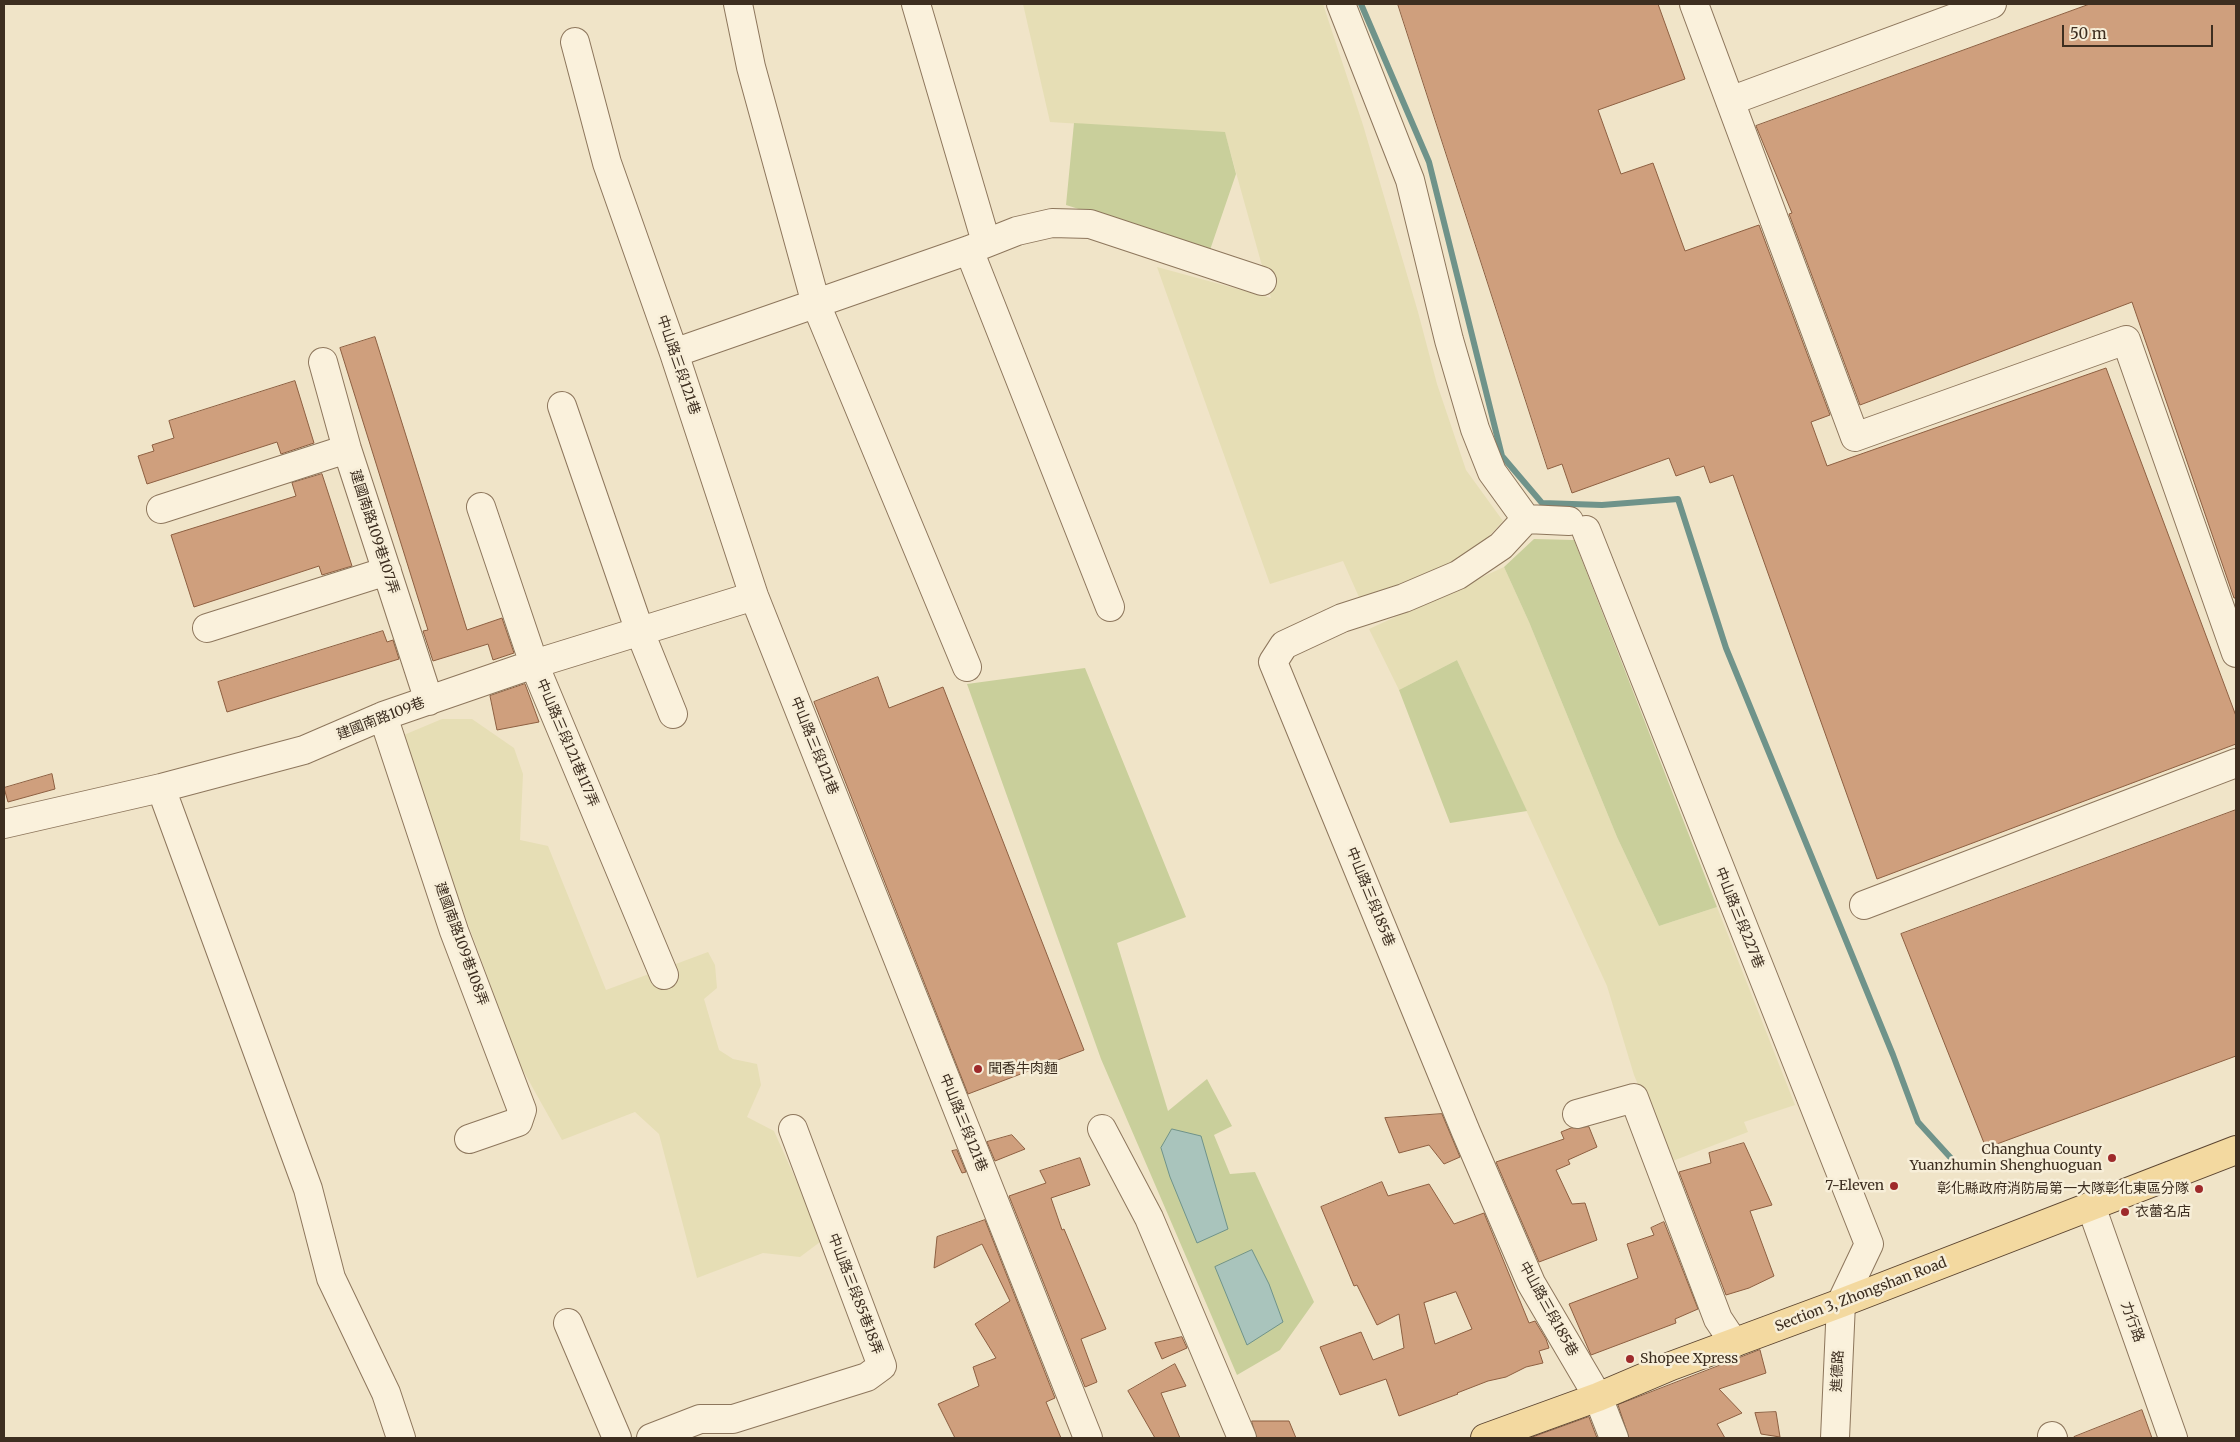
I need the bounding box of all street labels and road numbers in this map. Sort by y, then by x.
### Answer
street label: 中山路三段121巷 [653,313,703,417]
street label: 建國南路109巷107弄 [346,468,402,596]
street label: 中山路三段121巷117弄 [532,676,602,810]
street label: 建國南路109巷 [334,694,428,744]
street label: 中山路三段121巷 [787,694,841,798]
street label: 中山路三段185巷 [1342,845,1398,949]
street label: 中山路三段227巷 [1711,865,1767,971]
street label: 建國南路109巷108弄 [431,880,491,1008]
street label: 中山路三段121巷 [936,1071,990,1175]
street label: 中山路三段85巷18弄 [824,1231,886,1357]
street label: Section 3, Zhongshan Road [1773,1254,1949,1336]
street label: 中山路三段185巷 [1515,1259,1581,1359]
street label: 力行路 [2117,1299,2147,1345]
street label: 進德路 [1829,1350,1847,1392]

